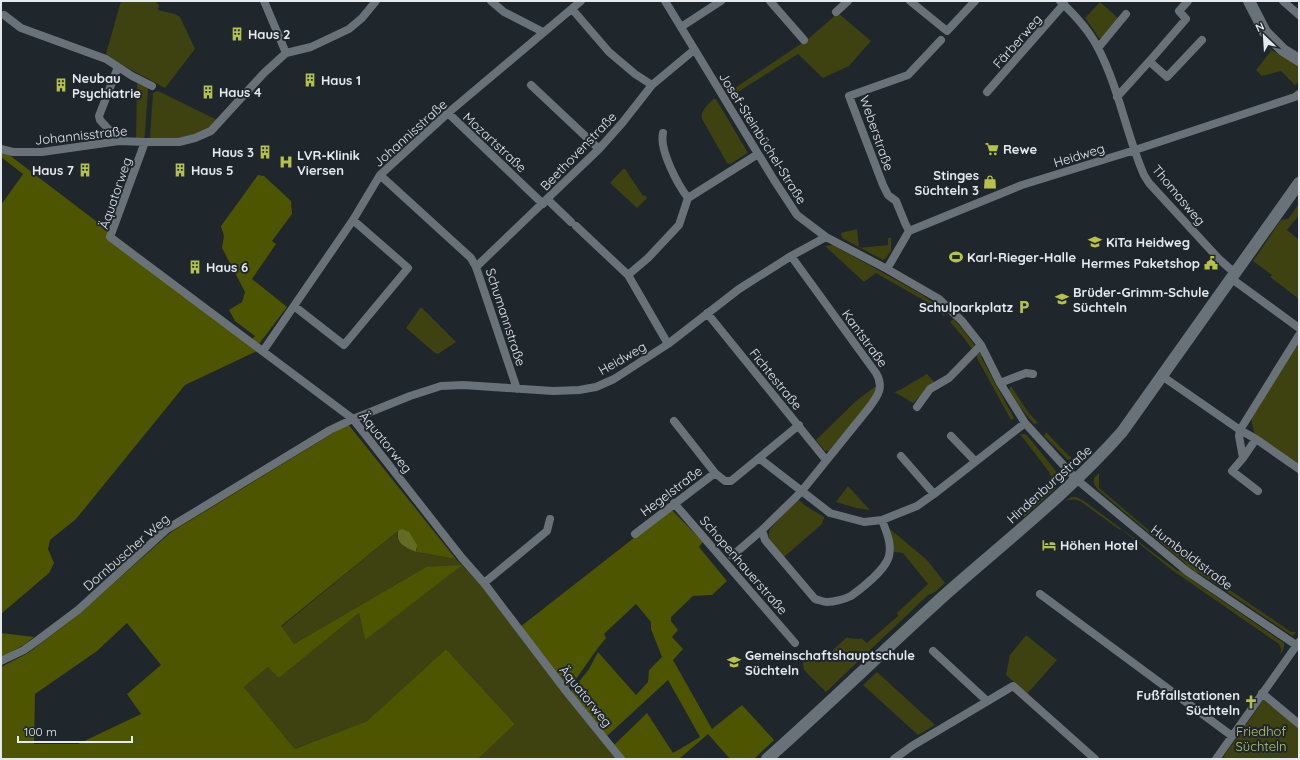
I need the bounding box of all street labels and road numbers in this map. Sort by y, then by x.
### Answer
street label: Färberweg [989,11,1045,71]
street label: Josef-Steinbüchel-Straße [716,69,810,207]
street label: Weberstraße [857,93,897,173]
street label: Johannisstraße [370,96,450,170]
street label: Beethovenstraße [537,108,619,194]
street label: Mozartstraße [460,109,530,175]
street label: Johannisstraße [34,122,128,148]
street label: Heidweg [1052,140,1106,170]
street label: Äquatorweg [95,155,135,231]
street label: Thomasweg [1149,161,1209,229]
street label: Schumannstraße [483,266,529,368]
street label: Kantstraße [839,306,891,370]
street label: Heidweg [595,338,649,378]
street label: Fichtestraße [746,345,806,413]
street label: Äquatorweg [356,408,416,476]
street label: Hindenburgstraße [1003,442,1095,526]
street label: Hegelstraße [637,463,705,519]
street label: Dornbuscher Weg [80,510,172,594]
street label: Schopenhauerstraße [697,512,791,618]
street label: Humboldtstraße [1148,521,1236,593]
street label: Äquatorweg [556,662,616,730]

